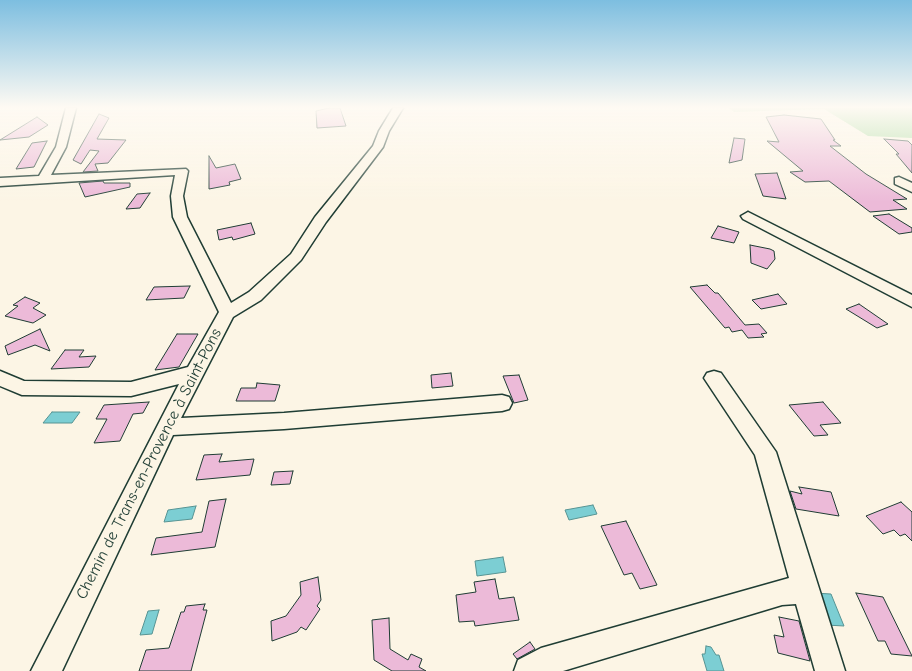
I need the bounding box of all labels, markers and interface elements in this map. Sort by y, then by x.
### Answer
street label: Chemin de Trans-en-Provence à Saint-Pons [72,325,226,603]

